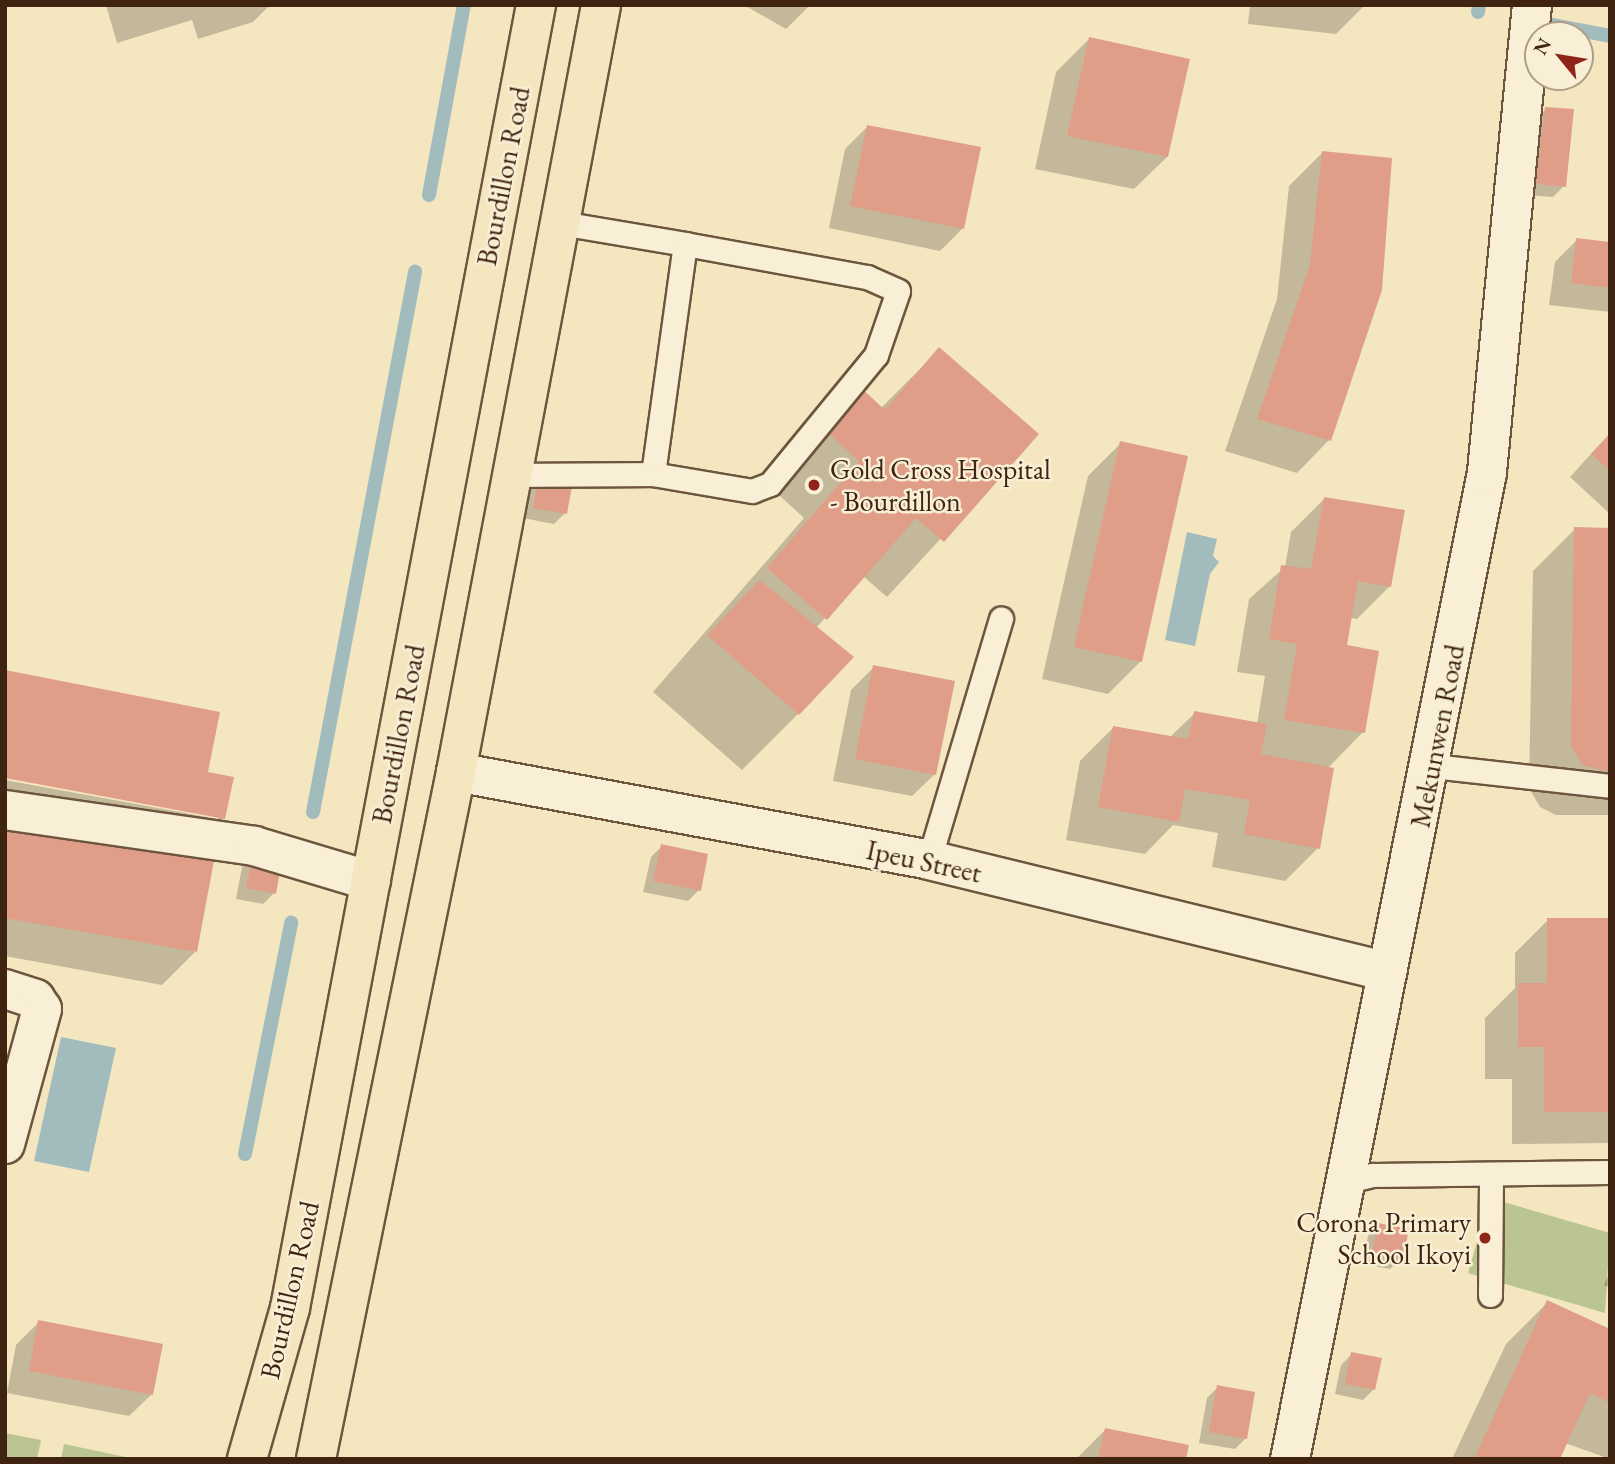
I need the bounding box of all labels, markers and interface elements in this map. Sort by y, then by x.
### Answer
north arrow [1524,21,1594,91]
text: N [1527,33,1557,59]
street label: Bourdillon Road [469,84,537,268]
place label: Gold Cross Hospital - Bourdillon [830,452,1051,518]
marker: Gold Cross Hospital - Bourdillon [804,475,824,495]
street label: Bourdillon Road [364,642,432,826]
street label: Mekunwen Road [1403,642,1471,830]
street label: Ipeu Street [863,832,985,890]
street label: Bourdillon Road [252,1198,326,1382]
place label: Corona Primary School Ikoyi [1296,1205,1471,1271]
marker: Corona Primary School Ikoyi [1477,1230,1493,1246]

